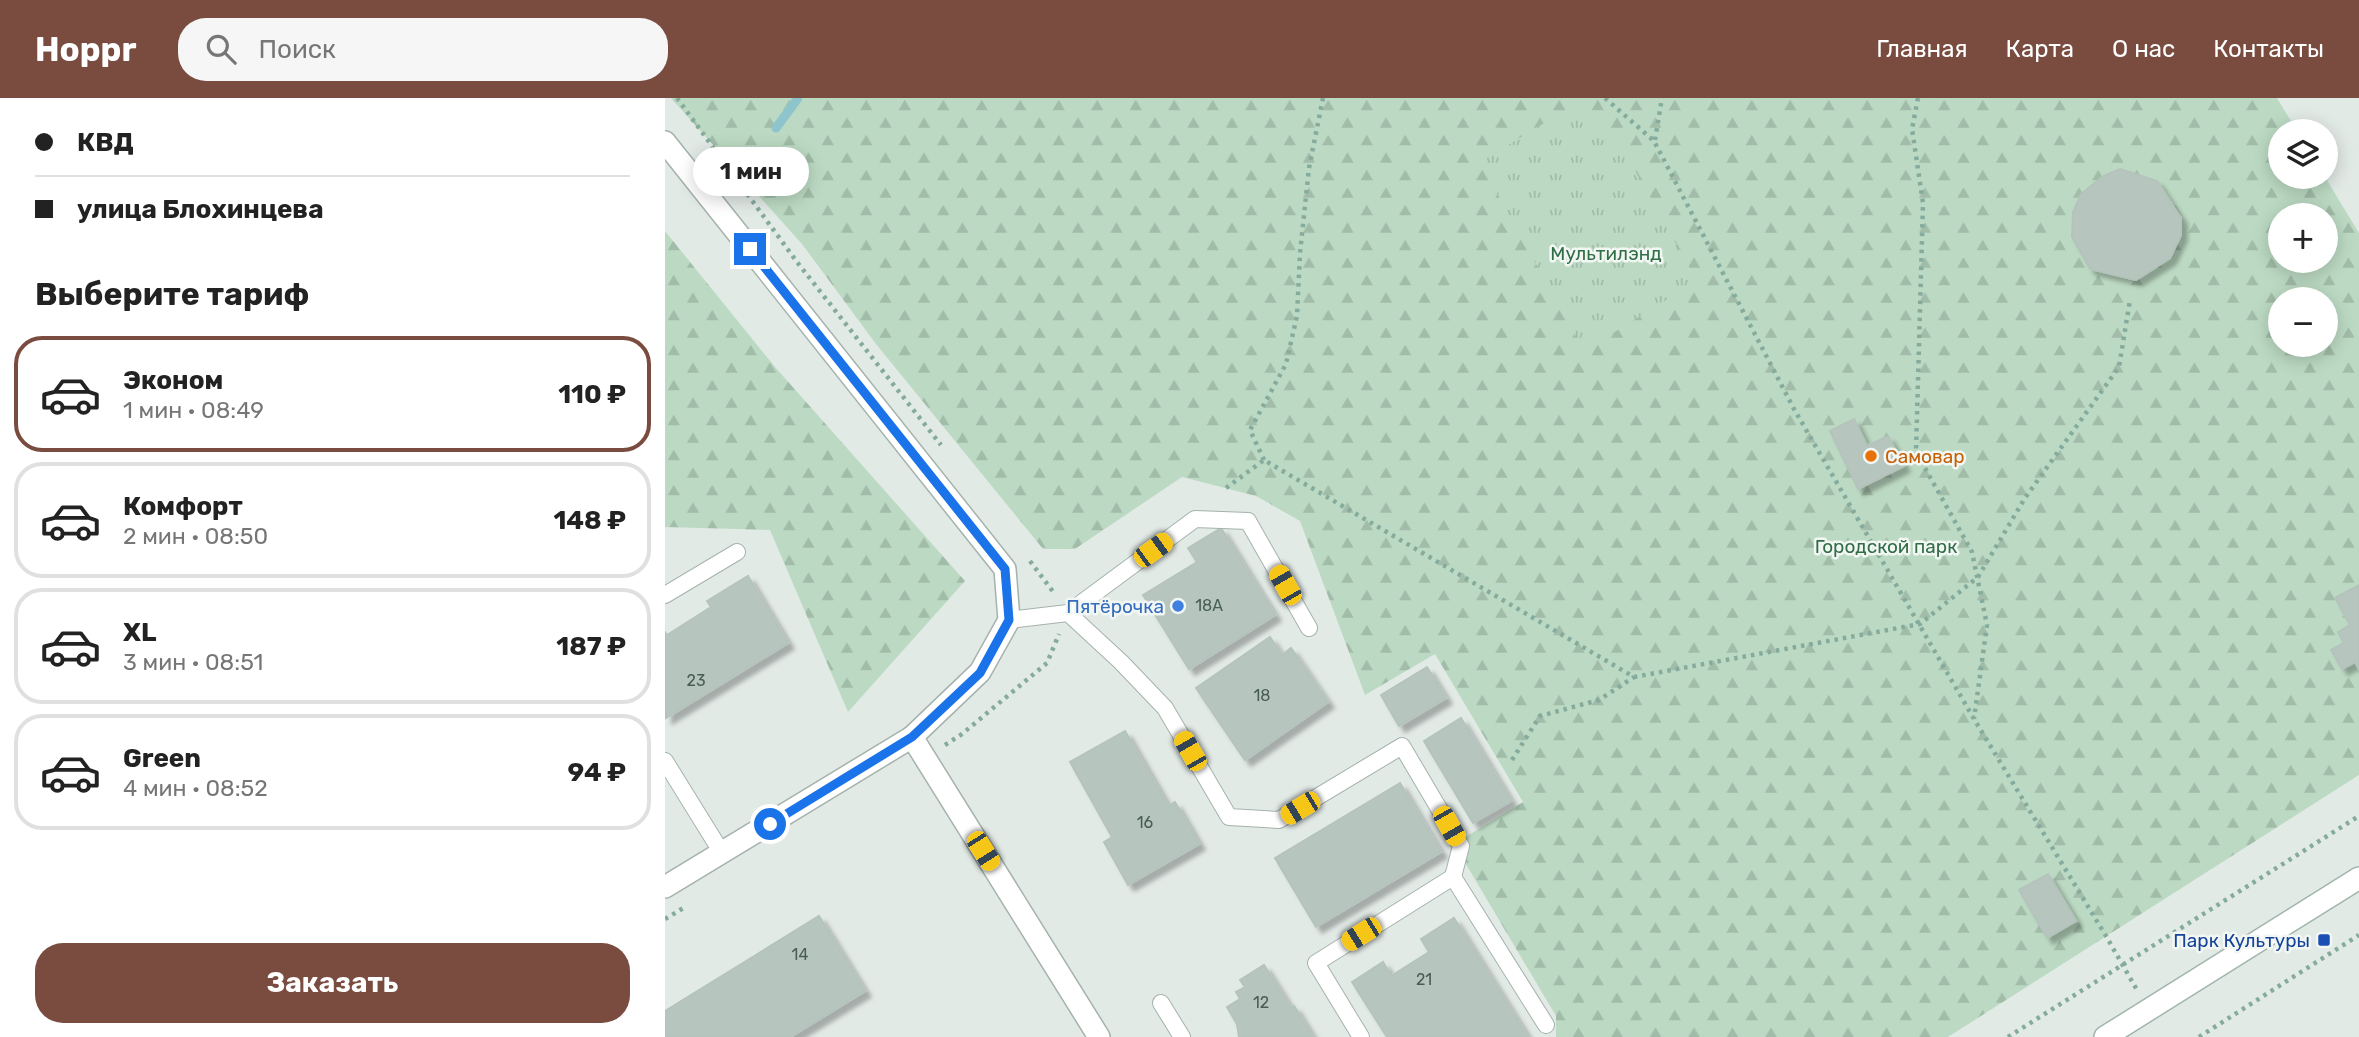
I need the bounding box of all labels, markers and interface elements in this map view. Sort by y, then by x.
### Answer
search box [178,18,668,81]
text: Hoppr [35,30,136,69]
icon: search [202,30,240,68]
text: Поиск [258,34,336,65]
text: Главная [1876,35,1968,63]
text: Карта [2006,35,2074,63]
text: О нас [2112,35,2175,63]
text: Контакты [2213,35,2324,63]
map controls [2268,119,2338,357]
button: layers [2268,119,2338,189]
text: КВД [77,127,134,158]
callout: 1 мин [692,148,808,197]
text: 1 мин [720,157,782,185]
text: улица Блохинцева [77,194,323,225]
button: + [2268,203,2338,273]
route end [734,233,766,265]
park label: Мультилэнд [1550,242,1662,265]
text: Выберите тариф [35,275,309,313]
button: − [2268,287,2338,357]
icon: car [39,363,102,426]
text: Эконом [123,365,223,396]
text: 110 ₽ [558,379,626,410]
text: 1 мин · 08:49 [123,396,264,424]
place label: Самовар [1885,445,1964,468]
marker: Самовар [1863,448,1879,464]
icon: car [39,489,102,552]
text: Комфорт [123,491,243,522]
text: 148 ₽ [553,505,626,536]
text: 2 мин · 08:50 [123,522,268,550]
car [1130,529,1177,571]
park label: Городской парк [1815,535,1957,558]
car [1266,562,1305,608]
place label: Пятёрочка [1066,595,1164,618]
house number: 18А [1195,596,1223,615]
marker: Пятёрочка [1170,598,1186,614]
icon: car [39,615,102,678]
text: XL [123,617,156,648]
text: 187 ₽ [556,631,626,662]
text: 3 мин · 08:51 [123,648,263,676]
house number: 23 [686,671,706,690]
house number: 18 [1253,686,1271,705]
car [1171,728,1210,774]
icon: car [39,741,102,804]
text: Green [123,743,201,774]
text: 94 ₽ [567,757,626,788]
text: 4 мин · 08:52 [123,774,268,802]
car [1277,788,1324,828]
car [1430,803,1469,849]
route start [754,808,786,840]
house number: 16 [1137,813,1154,832]
car [963,828,1004,874]
car [1338,914,1385,954]
place label: Парк Культуры [2173,929,2310,952]
marker: Парк Культуры [2316,932,2332,948]
button: Заказать [35,943,630,1023]
house number: 14 [792,945,808,964]
house number: 21 [1416,970,1432,989]
house number: 12 [1253,993,1269,1012]

